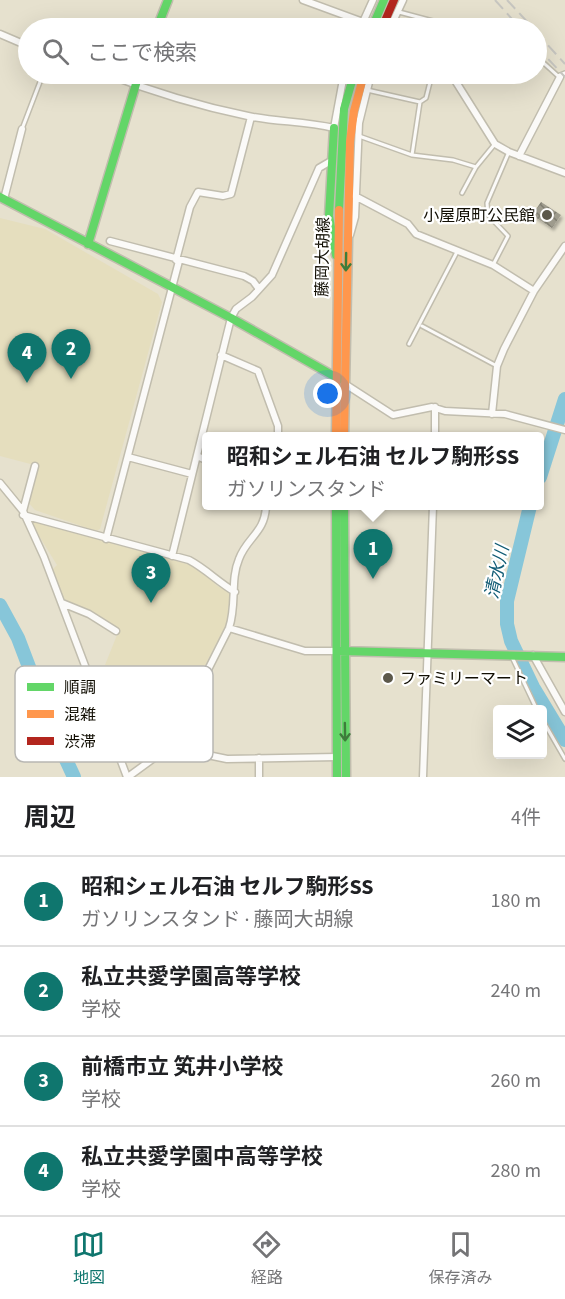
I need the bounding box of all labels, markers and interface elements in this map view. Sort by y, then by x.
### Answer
search box [18,18,547,84]
icon: search [39,35,72,68]
text: ここで検索 [87,37,197,69]
place label: 小屋原町公民館 [423,205,535,227]
marker: 小屋原町公民館 [540,208,554,222]
street label: 藤岡大胡線 [311,217,335,297]
one-way arrow [340,252,352,272]
pin: 2 [52,330,90,379]
pin: 4 [8,334,46,383]
your location [313,379,342,408]
popup [202,432,544,510]
text: 昭和シェル石油 セルフ駒形SS [227,441,519,473]
text: ガソリンスタンド [227,476,386,504]
pin: 1 [354,530,392,579]
water label: 清水川 [480,541,516,601]
pin: 3 [132,554,170,603]
legend [15,666,213,762]
place label: ファミリーマート [400,668,528,690]
marker: ファミリーマート [381,671,395,685]
text: 順調 [64,677,96,699]
text: 混雑 [64,704,96,726]
map controls [493,705,547,759]
button: layers [493,705,547,759]
one-way arrow [340,721,351,741]
text: 渋滞 [64,731,96,753]
text: 周辺 [24,799,76,836]
text: 4件 [511,804,541,832]
text: 昭和シェル石油 セルフ駒形SS [81,871,373,903]
text: 1 [38,887,49,915]
text: 180 m [491,887,541,915]
text: ガソリンスタンド · 藤岡大胡線 [81,906,354,934]
text: 私立共愛学園高等学校 [81,961,301,993]
text: 2 [38,977,49,1005]
text: 240 m [491,977,541,1005]
text: 学校 [81,996,121,1024]
text: 前橋市立 笂井小学校 [81,1051,283,1083]
text: 3 [38,1067,49,1095]
text: 260 m [491,1067,541,1095]
text: 学校 [81,1086,121,1114]
text: 私立共愛学園中高等学校 [81,1141,323,1173]
text: 4 [38,1157,49,1185]
text: 280 m [491,1157,541,1185]
text: 学校 [81,1176,121,1204]
tab: 地図 [72,1228,105,1289]
tab: 経路 [250,1228,283,1289]
tab: 保存済み [428,1228,492,1289]

